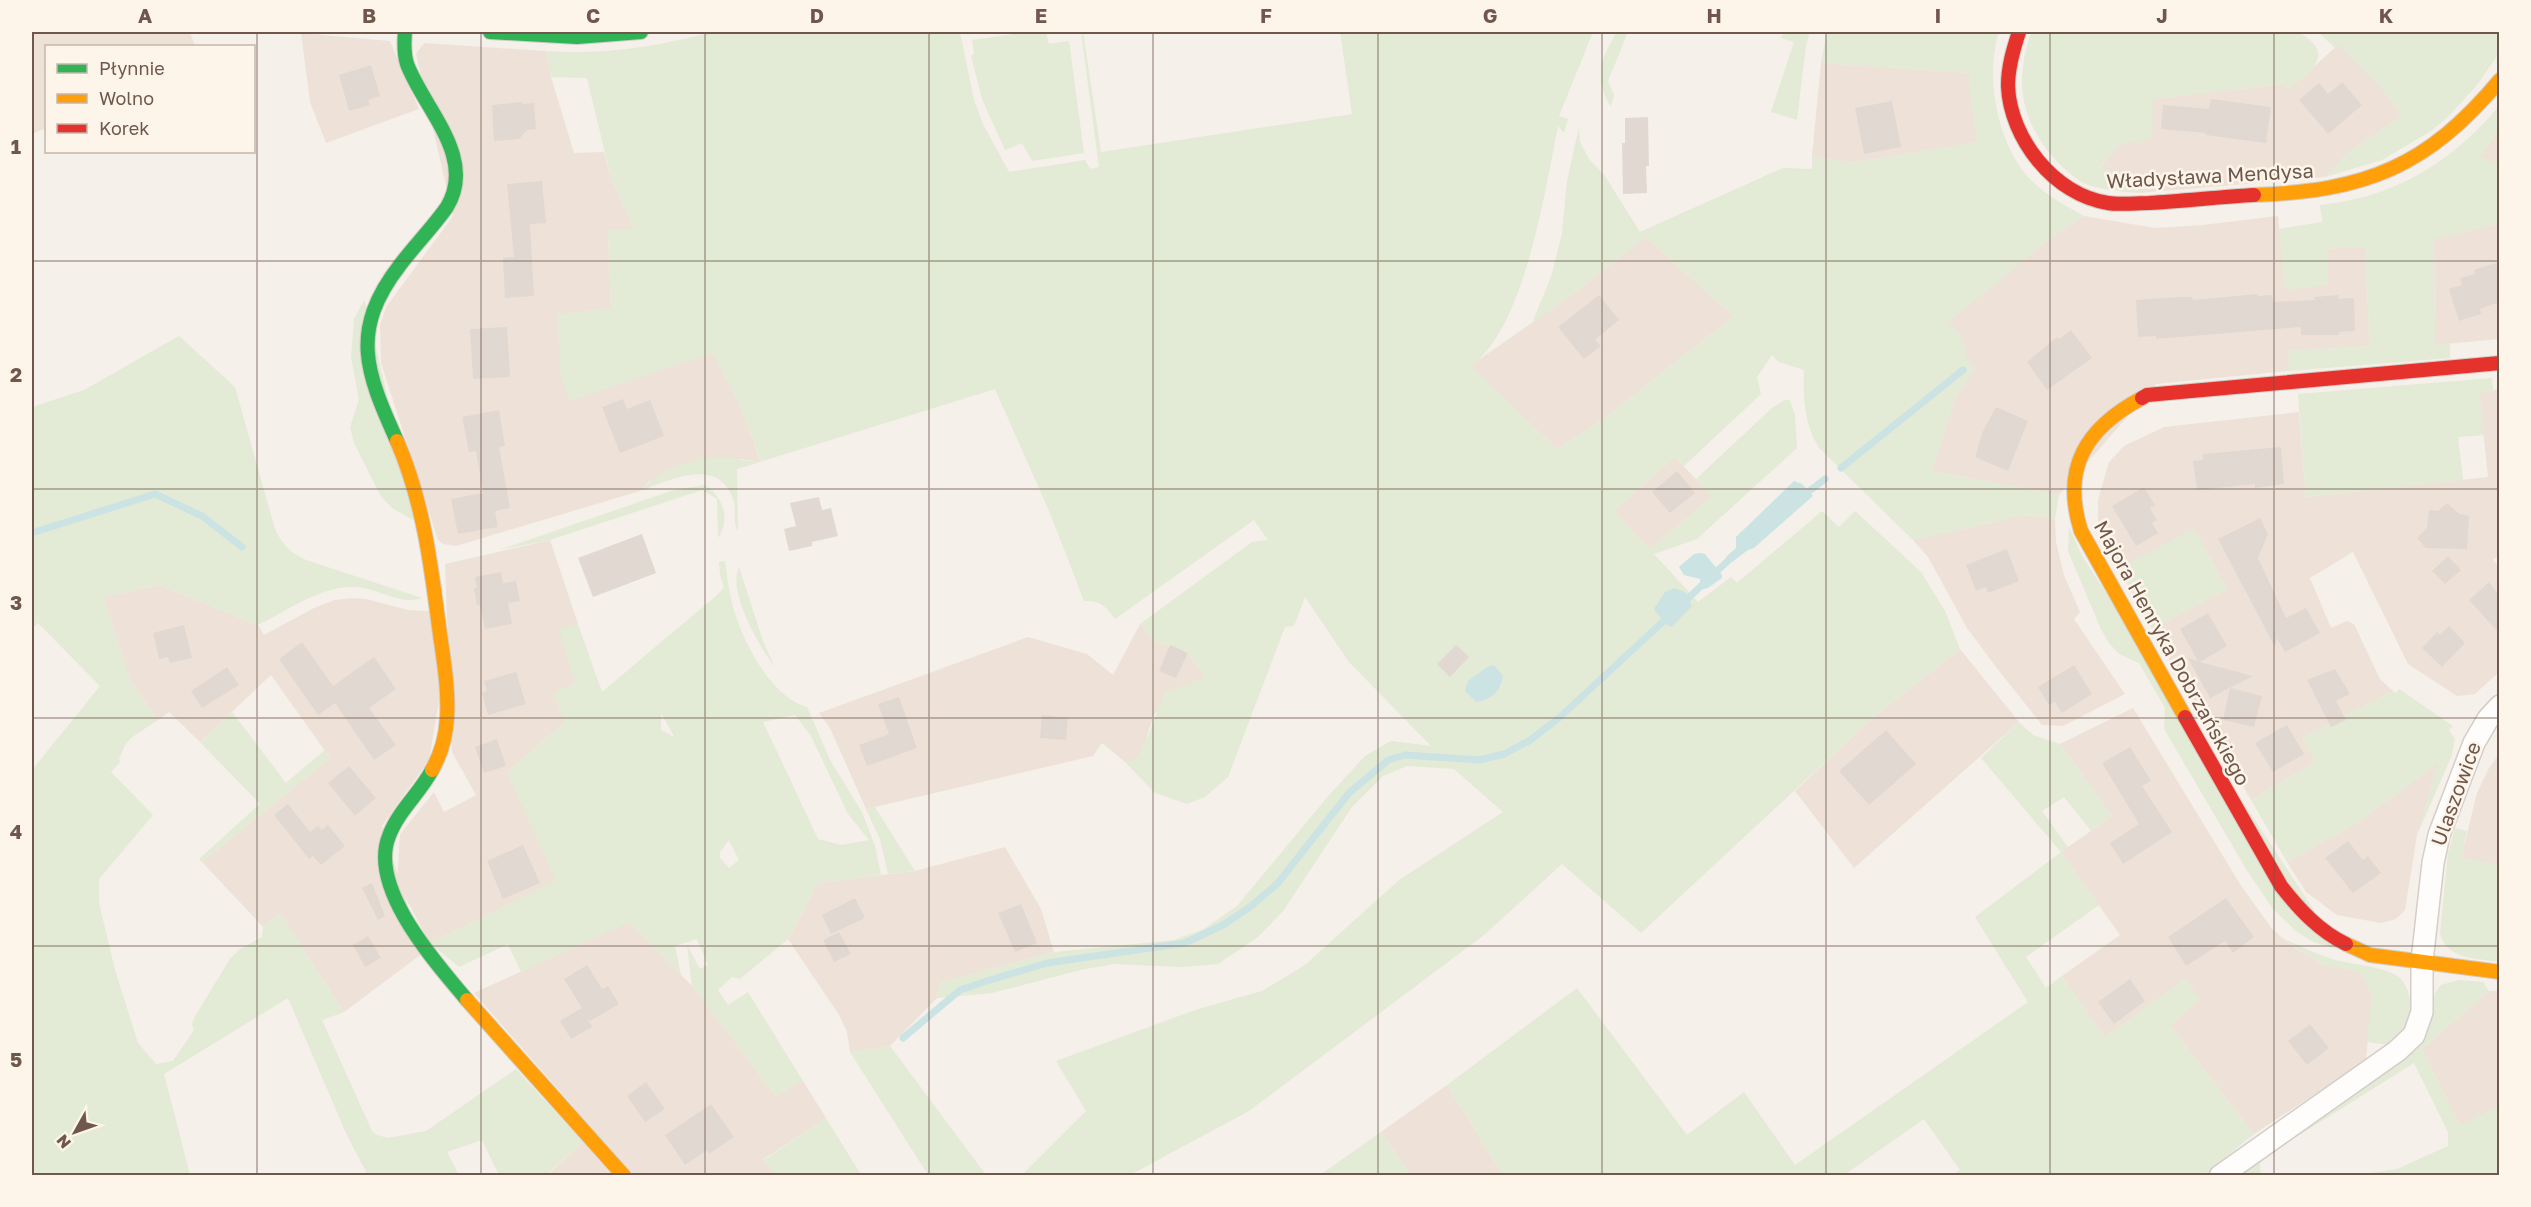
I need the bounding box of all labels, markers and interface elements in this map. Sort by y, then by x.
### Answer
text: A [138,3,152,27]
text: B [362,3,376,27]
text: C [586,3,600,27]
text: D [810,3,824,27]
text: E [1035,3,1047,27]
text: F [1260,3,1272,27]
text: G [1483,3,1497,27]
text: H [1706,3,1722,27]
text: I [1935,3,1941,27]
text: J [2156,3,2168,27]
text: K [2379,3,2394,27]
legend [45,45,255,153]
text: Płynnie [99,57,165,79]
text: Wolno [99,87,154,109]
text: Korek [99,117,149,139]
text: 1 [11,134,21,158]
street label: Władysława Mendysa [2106,158,2314,192]
text: 2 [10,362,22,386]
street label: Majora Henryka Dobrzańskiego [2090,516,2256,789]
text: 3 [10,590,22,614]
street label: Ulaszowice [2425,738,2485,849]
text: 4 [10,819,22,843]
text: 5 [10,1047,22,1071]
north arrow [45,1102,105,1162]
text: N [52,1131,75,1153]

